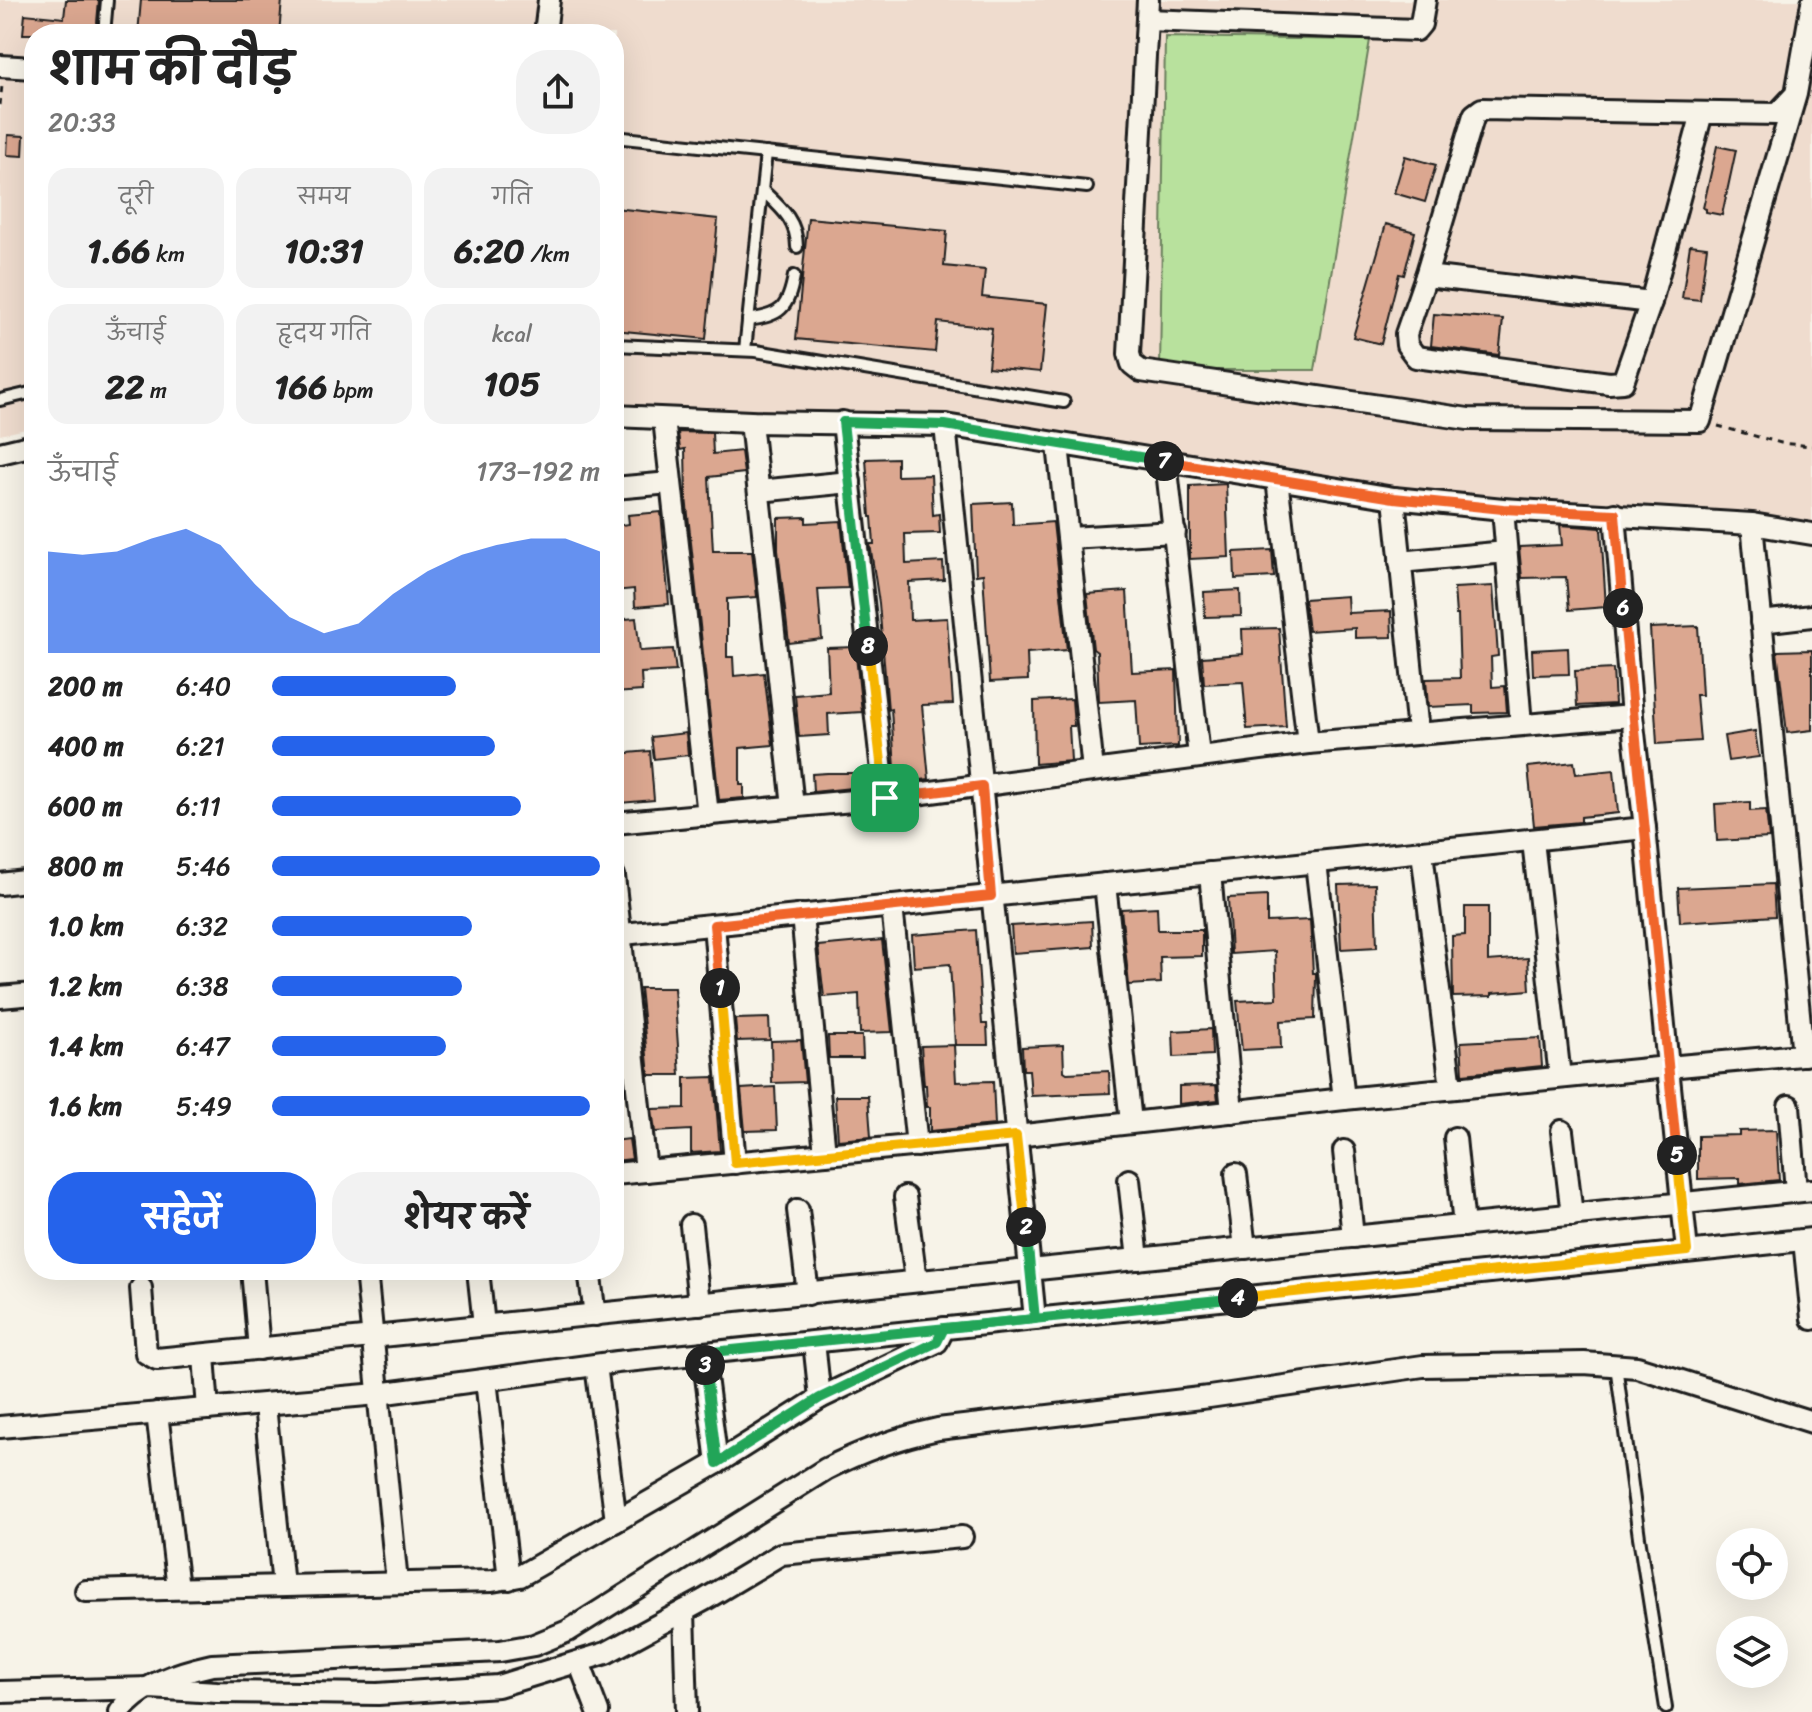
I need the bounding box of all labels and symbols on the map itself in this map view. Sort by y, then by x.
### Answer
pin: 7 [1144,441,1184,481]
pin: 6 [1603,588,1643,628]
pin: 8 [848,626,888,666]
pin [851,764,919,832]
pin: 1 [700,968,740,1008]
pin: 5 [1657,1135,1697,1175]
pin: 2 [1006,1207,1046,1247]
pin: 4 [1218,1278,1258,1318]
pin: 3 [685,1345,725,1385]

